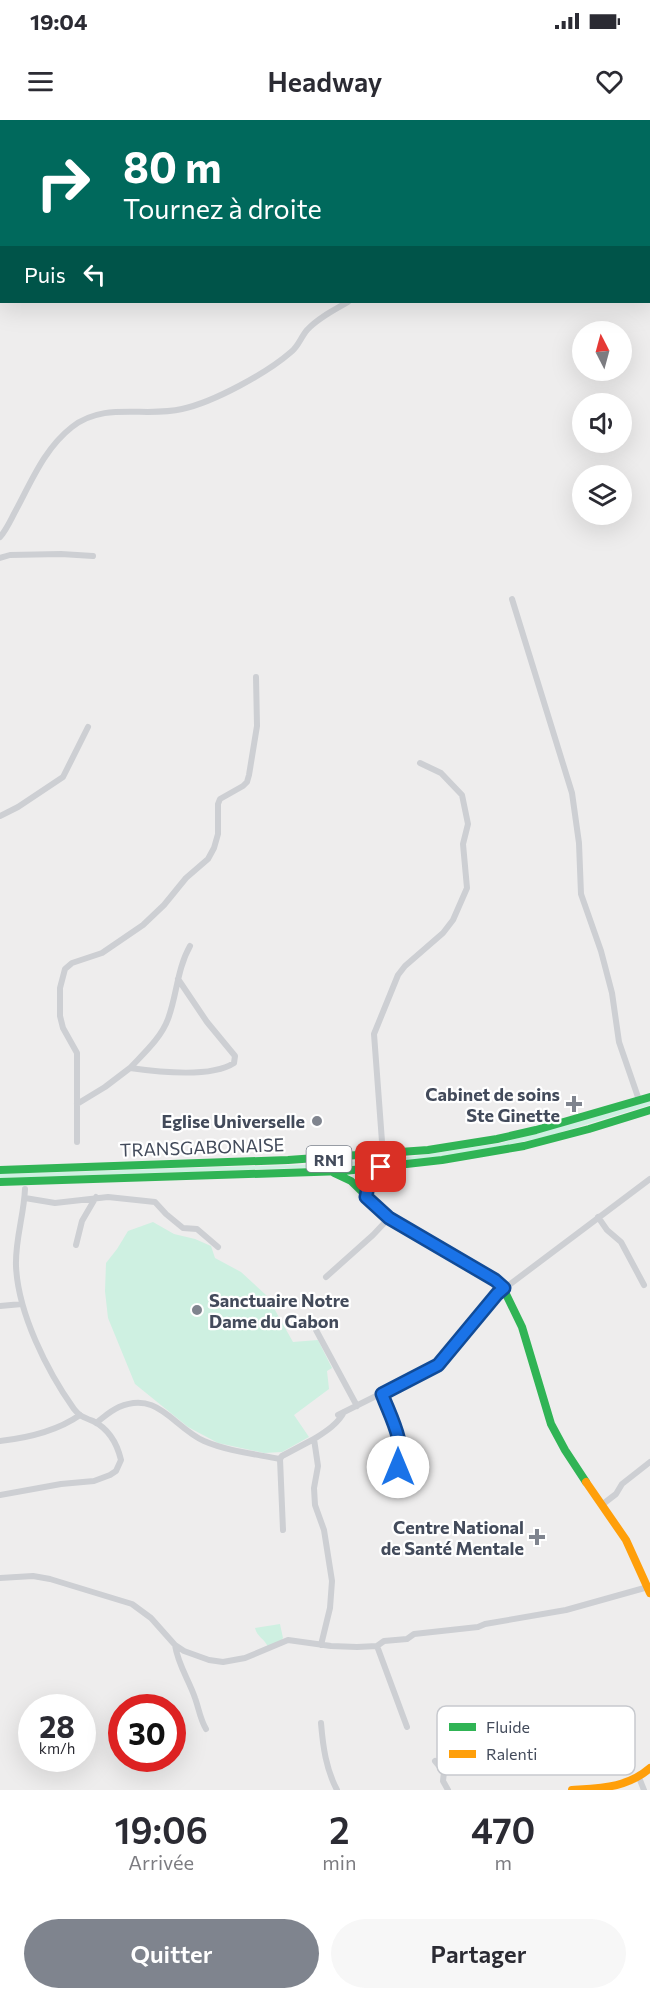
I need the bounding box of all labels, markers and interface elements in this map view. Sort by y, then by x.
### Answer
text: 19:04 [30,8,87,35]
icon: menu [24,65,57,98]
text: Headway [268,65,382,98]
icon: heart [593,65,626,98]
text: 80 m [123,140,222,192]
icon: right [24,144,102,222]
text: Tournez à droite [123,192,322,225]
icon: left [78,258,111,291]
text: Puis [24,261,66,288]
north arrow [572,321,632,381]
map controls [572,321,632,525]
button: sound [572,393,632,453]
button: layers [572,465,632,525]
place label: Cabinet de soins Ste Ginette [425,1083,560,1126]
marker: Cabinet de soins Ste Ginette [565,1095,583,1113]
place label: Eglise Universelle [161,1110,305,1132]
marker: Eglise Universelle [310,1114,324,1128]
street label: TRANSGABONAISE [119,1133,285,1161]
pin [355,1141,406,1192]
road number: RN1 [306,1146,352,1172]
icon: arrive [364,1150,397,1183]
place label: Sanctuaire Notre Dame du Gabon [209,1289,349,1332]
marker: Sanctuaire Notre Dame du Gabon [190,1303,204,1317]
position arrow [366,1435,430,1499]
place label: Centre National de Santé Mentale [381,1516,524,1559]
marker: Centre National de Santé Mentale [528,1528,546,1546]
speed limit sign: 30 [108,1694,186,1772]
legend [437,1706,635,1775]
text: 28 [39,1707,75,1744]
text: Fluide [486,1717,530,1736]
text: km/h [39,1739,75,1757]
text: Ralenti [486,1744,537,1763]
text: 19:06 [115,1807,208,1851]
text: 2 [329,1807,350,1851]
text: 470 [471,1807,535,1851]
text: Arrivée [128,1850,194,1874]
text: min [322,1850,356,1874]
text: m [494,1850,512,1874]
button: Quitter [24,1919,319,1988]
button: Partager [331,1919,626,1988]

